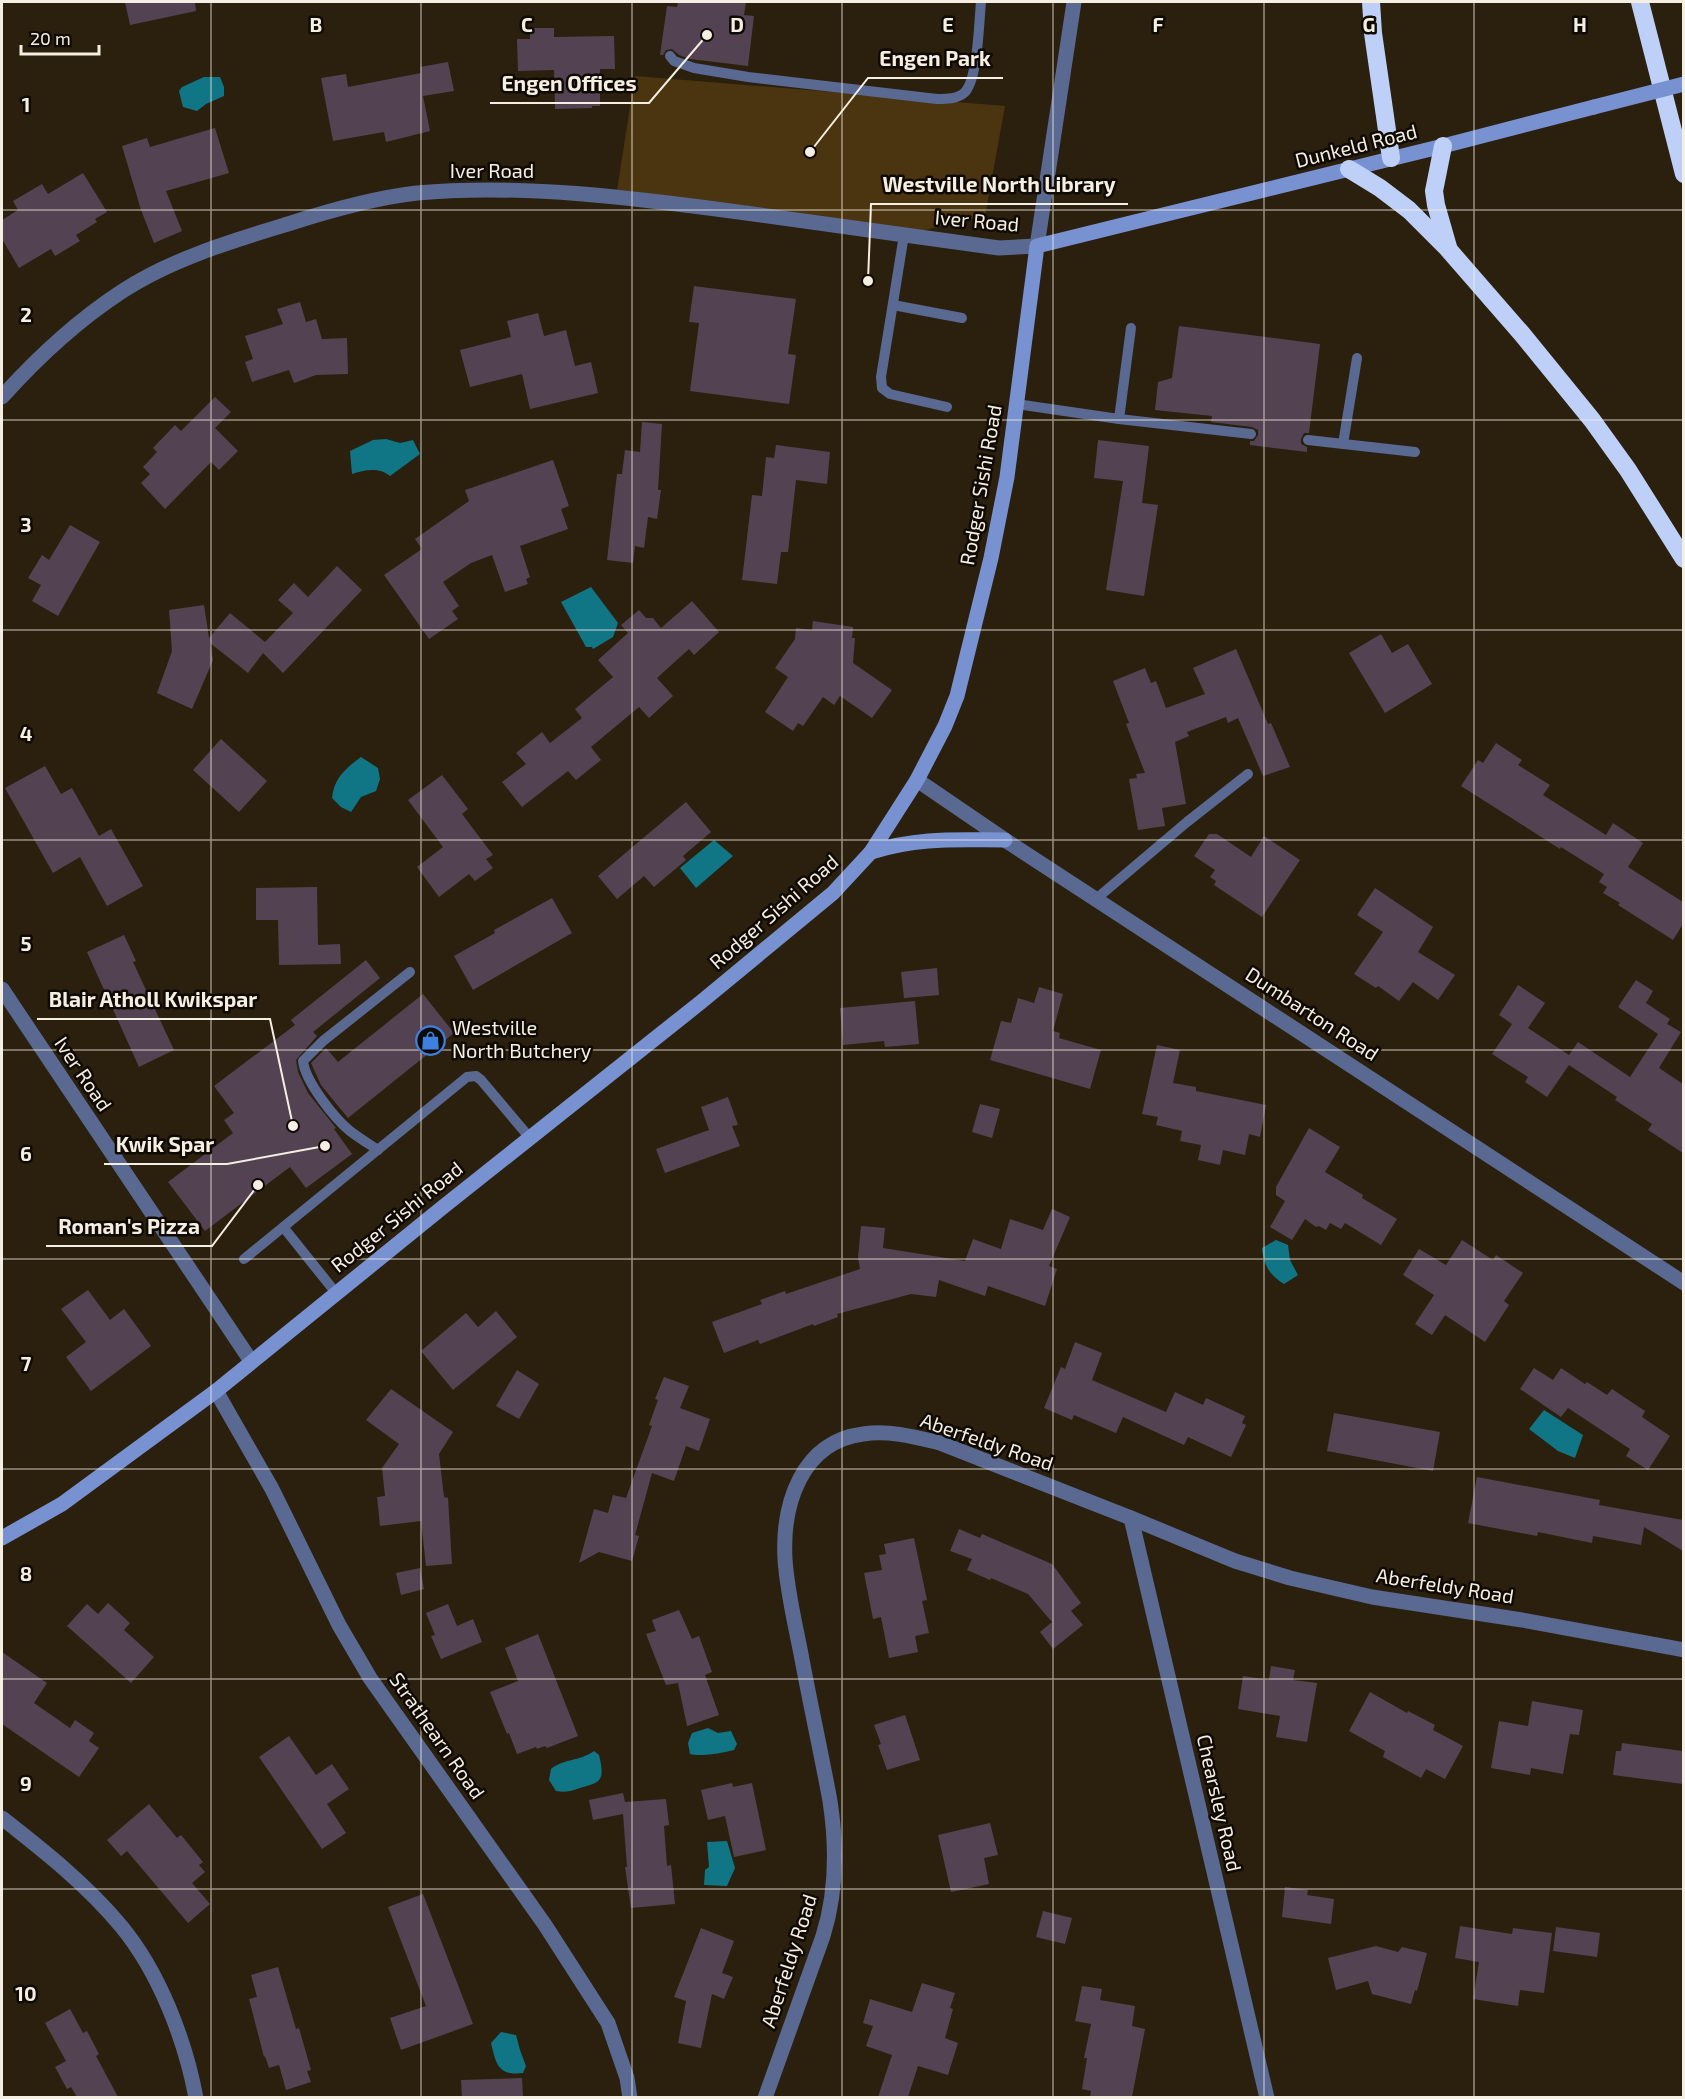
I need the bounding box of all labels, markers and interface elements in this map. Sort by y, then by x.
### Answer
text: B [310,12,322,36]
text: C [521,12,533,36]
text: D [730,12,744,36]
text: E [942,12,954,36]
text: F [1152,12,1164,36]
text: G [1363,12,1375,36]
text: H [1573,12,1587,36]
scale bar [21,18,99,56]
text: 20 m [30,27,71,49]
callout: Engen Park [868,39,1003,78]
text: Engen Park [879,45,991,70]
callout: Engen Offices [490,64,649,103]
text: Engen Offices [501,70,637,95]
text: 1 [22,92,30,116]
street label: Dunkeld Road [1292,118,1419,172]
street label: Iver Road [450,158,534,182]
callout: Westville North Library [871,165,1128,204]
text: Westville North Library [882,171,1116,197]
street label: Iver Road [934,204,1020,236]
text: 2 [20,302,32,326]
street label: Rodger Sishi Road [954,403,1006,567]
text: 3 [20,512,32,536]
text: 4 [20,721,33,745]
street label: Rodger Sishi Road [704,849,843,974]
text: 5 [20,931,32,955]
street label: Dumbarton Road [1242,961,1384,1065]
callout: Blair Atholl Kwikspar [37,980,270,1019]
text: Blair Atholl Kwikspar [49,986,257,1011]
place label: Westville North Butchery [452,1015,592,1062]
shop icon: Westville North Butchery [415,1024,447,1056]
street label: Iver Road [50,1032,117,1115]
callout: Kwik Spar [104,1125,227,1164]
text: Kwik Spar [116,1131,214,1156]
text: 6 [20,1141,32,1165]
street label: Rodger Sishi Road [326,1156,467,1277]
callout: Roman's Pizza [46,1207,212,1246]
text: Roman's Pizza [58,1213,200,1238]
text: 7 [21,1351,32,1375]
street label: Aberfeldy Road [918,1407,1057,1475]
text: 8 [20,1561,32,1585]
street label: Aberfeldy Road [1375,1562,1516,1608]
street label: Strathearn Road [385,1668,490,1803]
street label: Chearsley Road [1193,1732,1247,1874]
text: 9 [20,1771,32,1795]
street label: Aberfeldy Road [755,1891,821,2030]
text: 10 [15,1981,37,2005]

